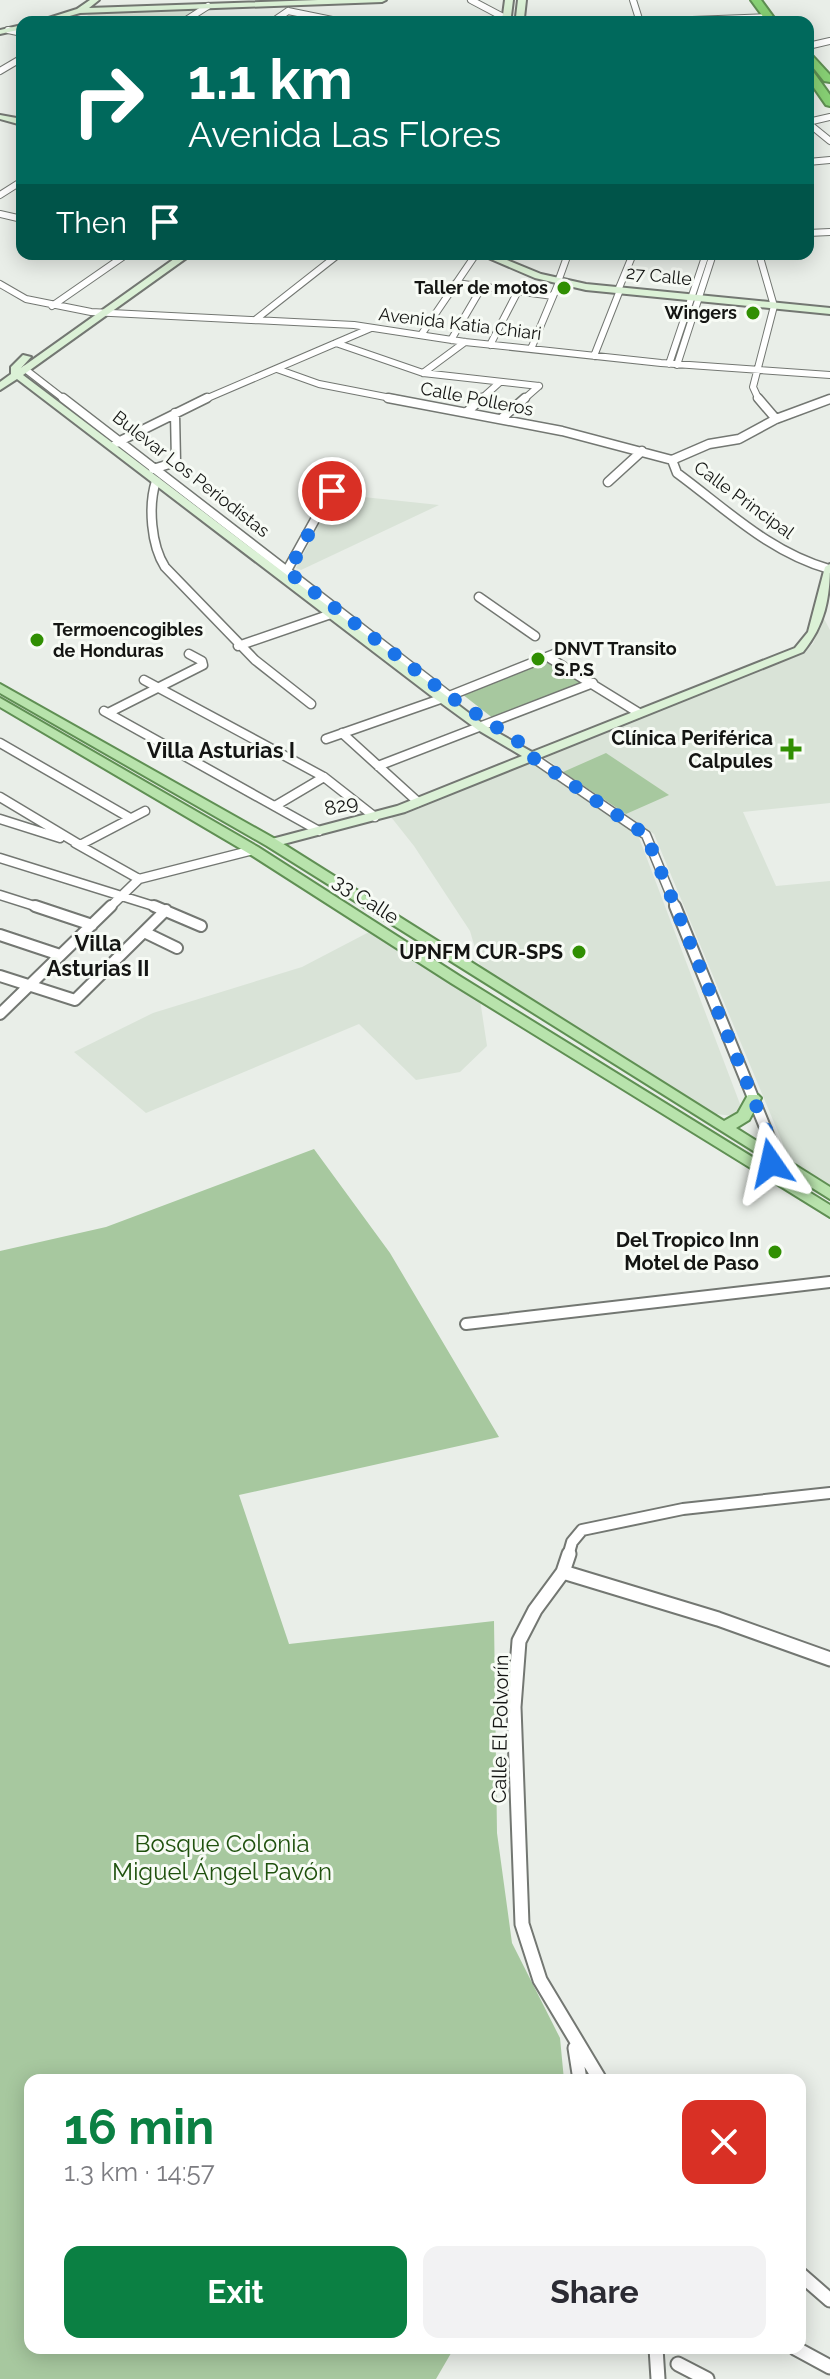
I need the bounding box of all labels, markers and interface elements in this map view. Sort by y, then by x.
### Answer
text: 1.1 km [188,46,353,112]
icon: right [56,48,160,152]
text: Avenida Las Flores [188,113,501,155]
icon: arrive [143,200,187,244]
text: Then [56,205,127,240]
street label: 27 Calle [625,262,693,289]
place label: Taller de motos [414,277,548,298]
marker: Taller de motos [555,279,573,297]
place label: Wingers [665,302,737,323]
street label: Avenida Katia Chiari [377,303,543,344]
marker: Wingers [744,304,762,322]
street label: Calle Polleros [419,377,536,420]
street label: Bulevar Los Periodistas [109,406,274,541]
street label: Calle Principal [690,456,799,543]
pin [298,457,366,525]
icon: arrive [310,469,354,513]
place label: Termoencogibles de Honduras [53,619,203,661]
marker: Termoencogibles de Honduras [28,631,46,649]
place label: DNVT Transito S.P.S [554,638,677,680]
marker: DNVT Transito S.P.S [529,650,547,668]
place label: Clínica Periférica Calpules [611,726,773,773]
district label: Villa Asturias I [147,737,295,763]
marker: Clínica Periférica Calpules [780,738,802,760]
street label: 829 [322,789,360,821]
street label: 33 Calle [329,869,404,929]
district label: Villa Asturias II [47,930,149,981]
place label: UPNFM CUR-SPS [399,940,563,964]
marker: UPNFM CUR-SPS [570,943,588,961]
position arrow [729,1121,813,1205]
place label: Del Tropico Inn Motel de Paso [616,1228,759,1275]
marker: Del Tropico Inn Motel de Paso [766,1243,784,1261]
street label: Calle El Polvorín [487,1654,513,1804]
park label: Bosque Colonia Miguel Ángel Pavón [112,1829,332,1886]
text: 16 min [64,2099,214,2155]
button: close [682,2100,766,2184]
text: 1.3 km · 14:57 [64,2157,215,2187]
button: Exit [64,2246,407,2338]
button: Share [423,2246,766,2338]

